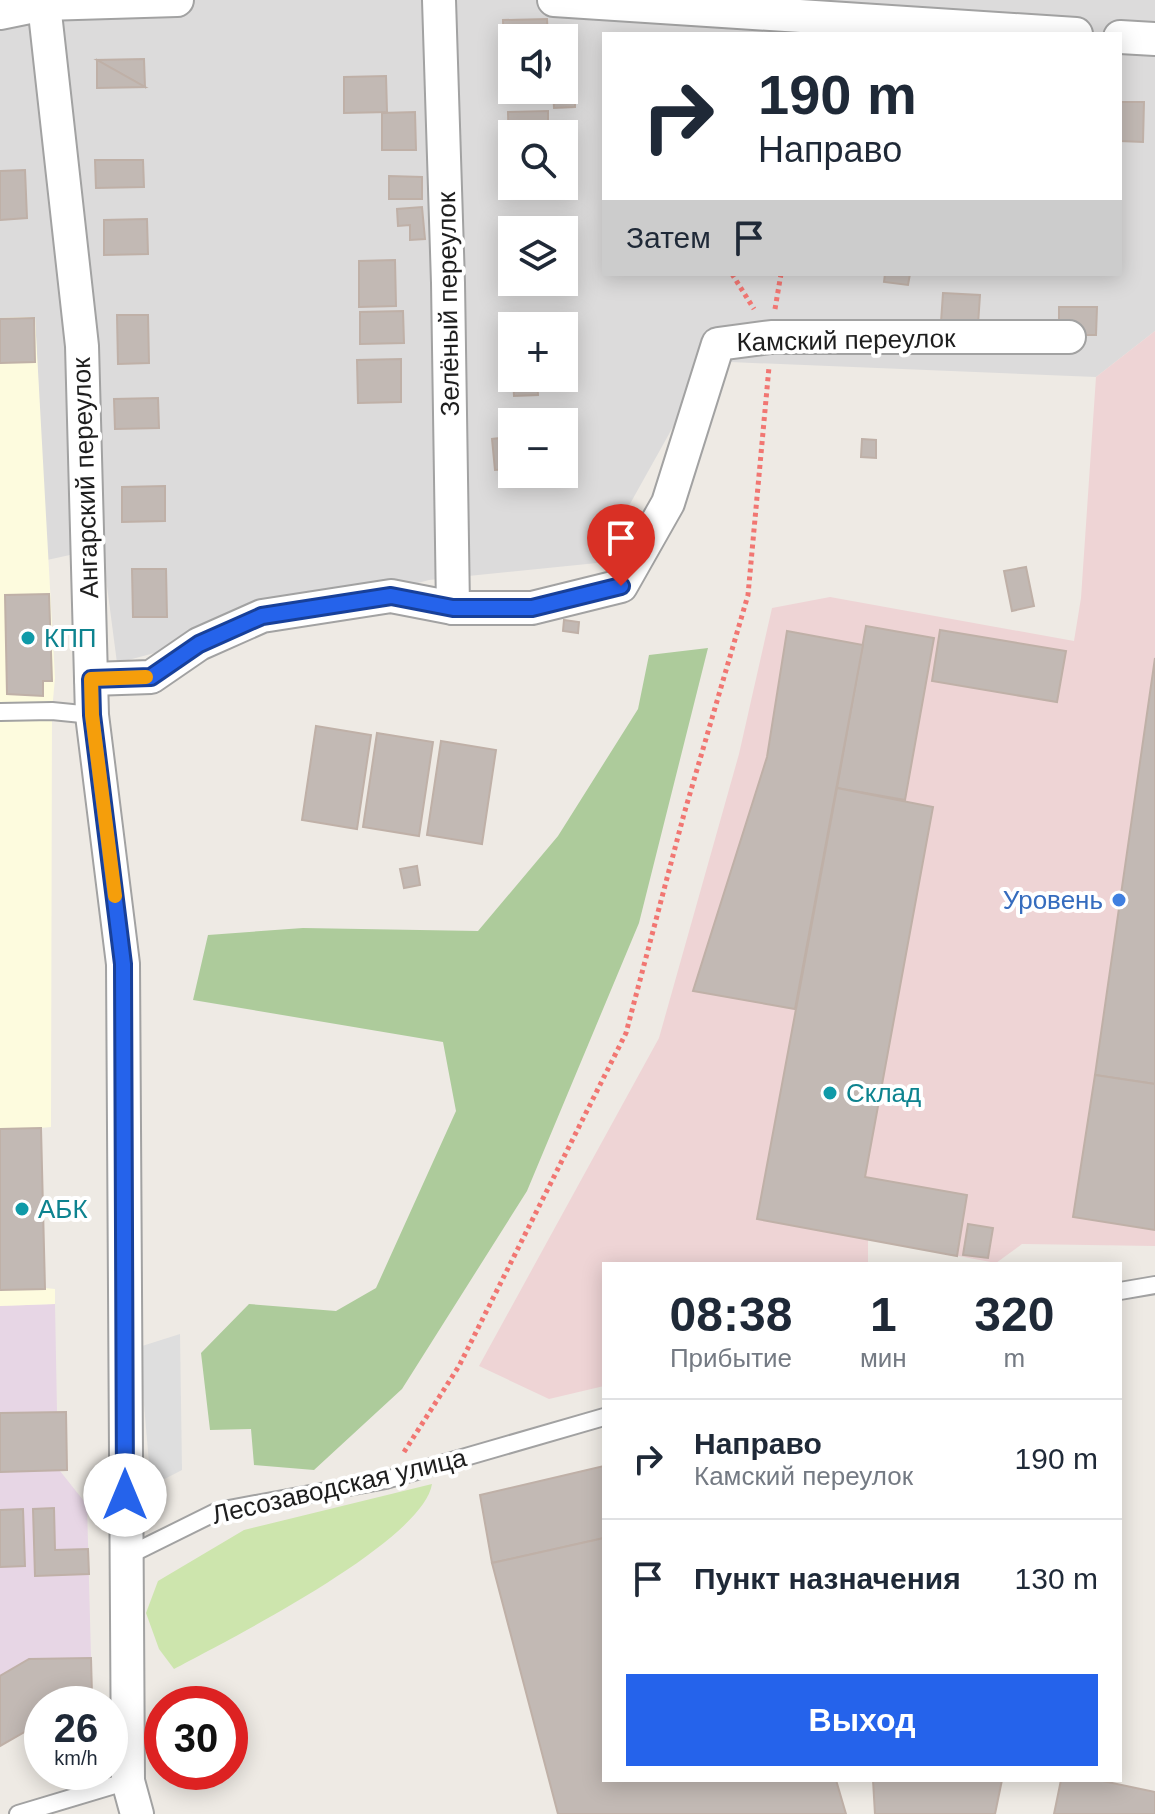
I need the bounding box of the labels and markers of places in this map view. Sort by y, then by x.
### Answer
pin [587,504,655,586]
place label: КПП [44,623,97,653]
marker: КПП [19,629,37,647]
place label: Уровень [1003,885,1103,915]
marker: Уровень [1110,891,1128,909]
place label: Склад [846,1078,921,1108]
marker: Склад [821,1084,839,1102]
place label: АБК [38,1194,88,1224]
marker: АБК [13,1200,31,1218]

